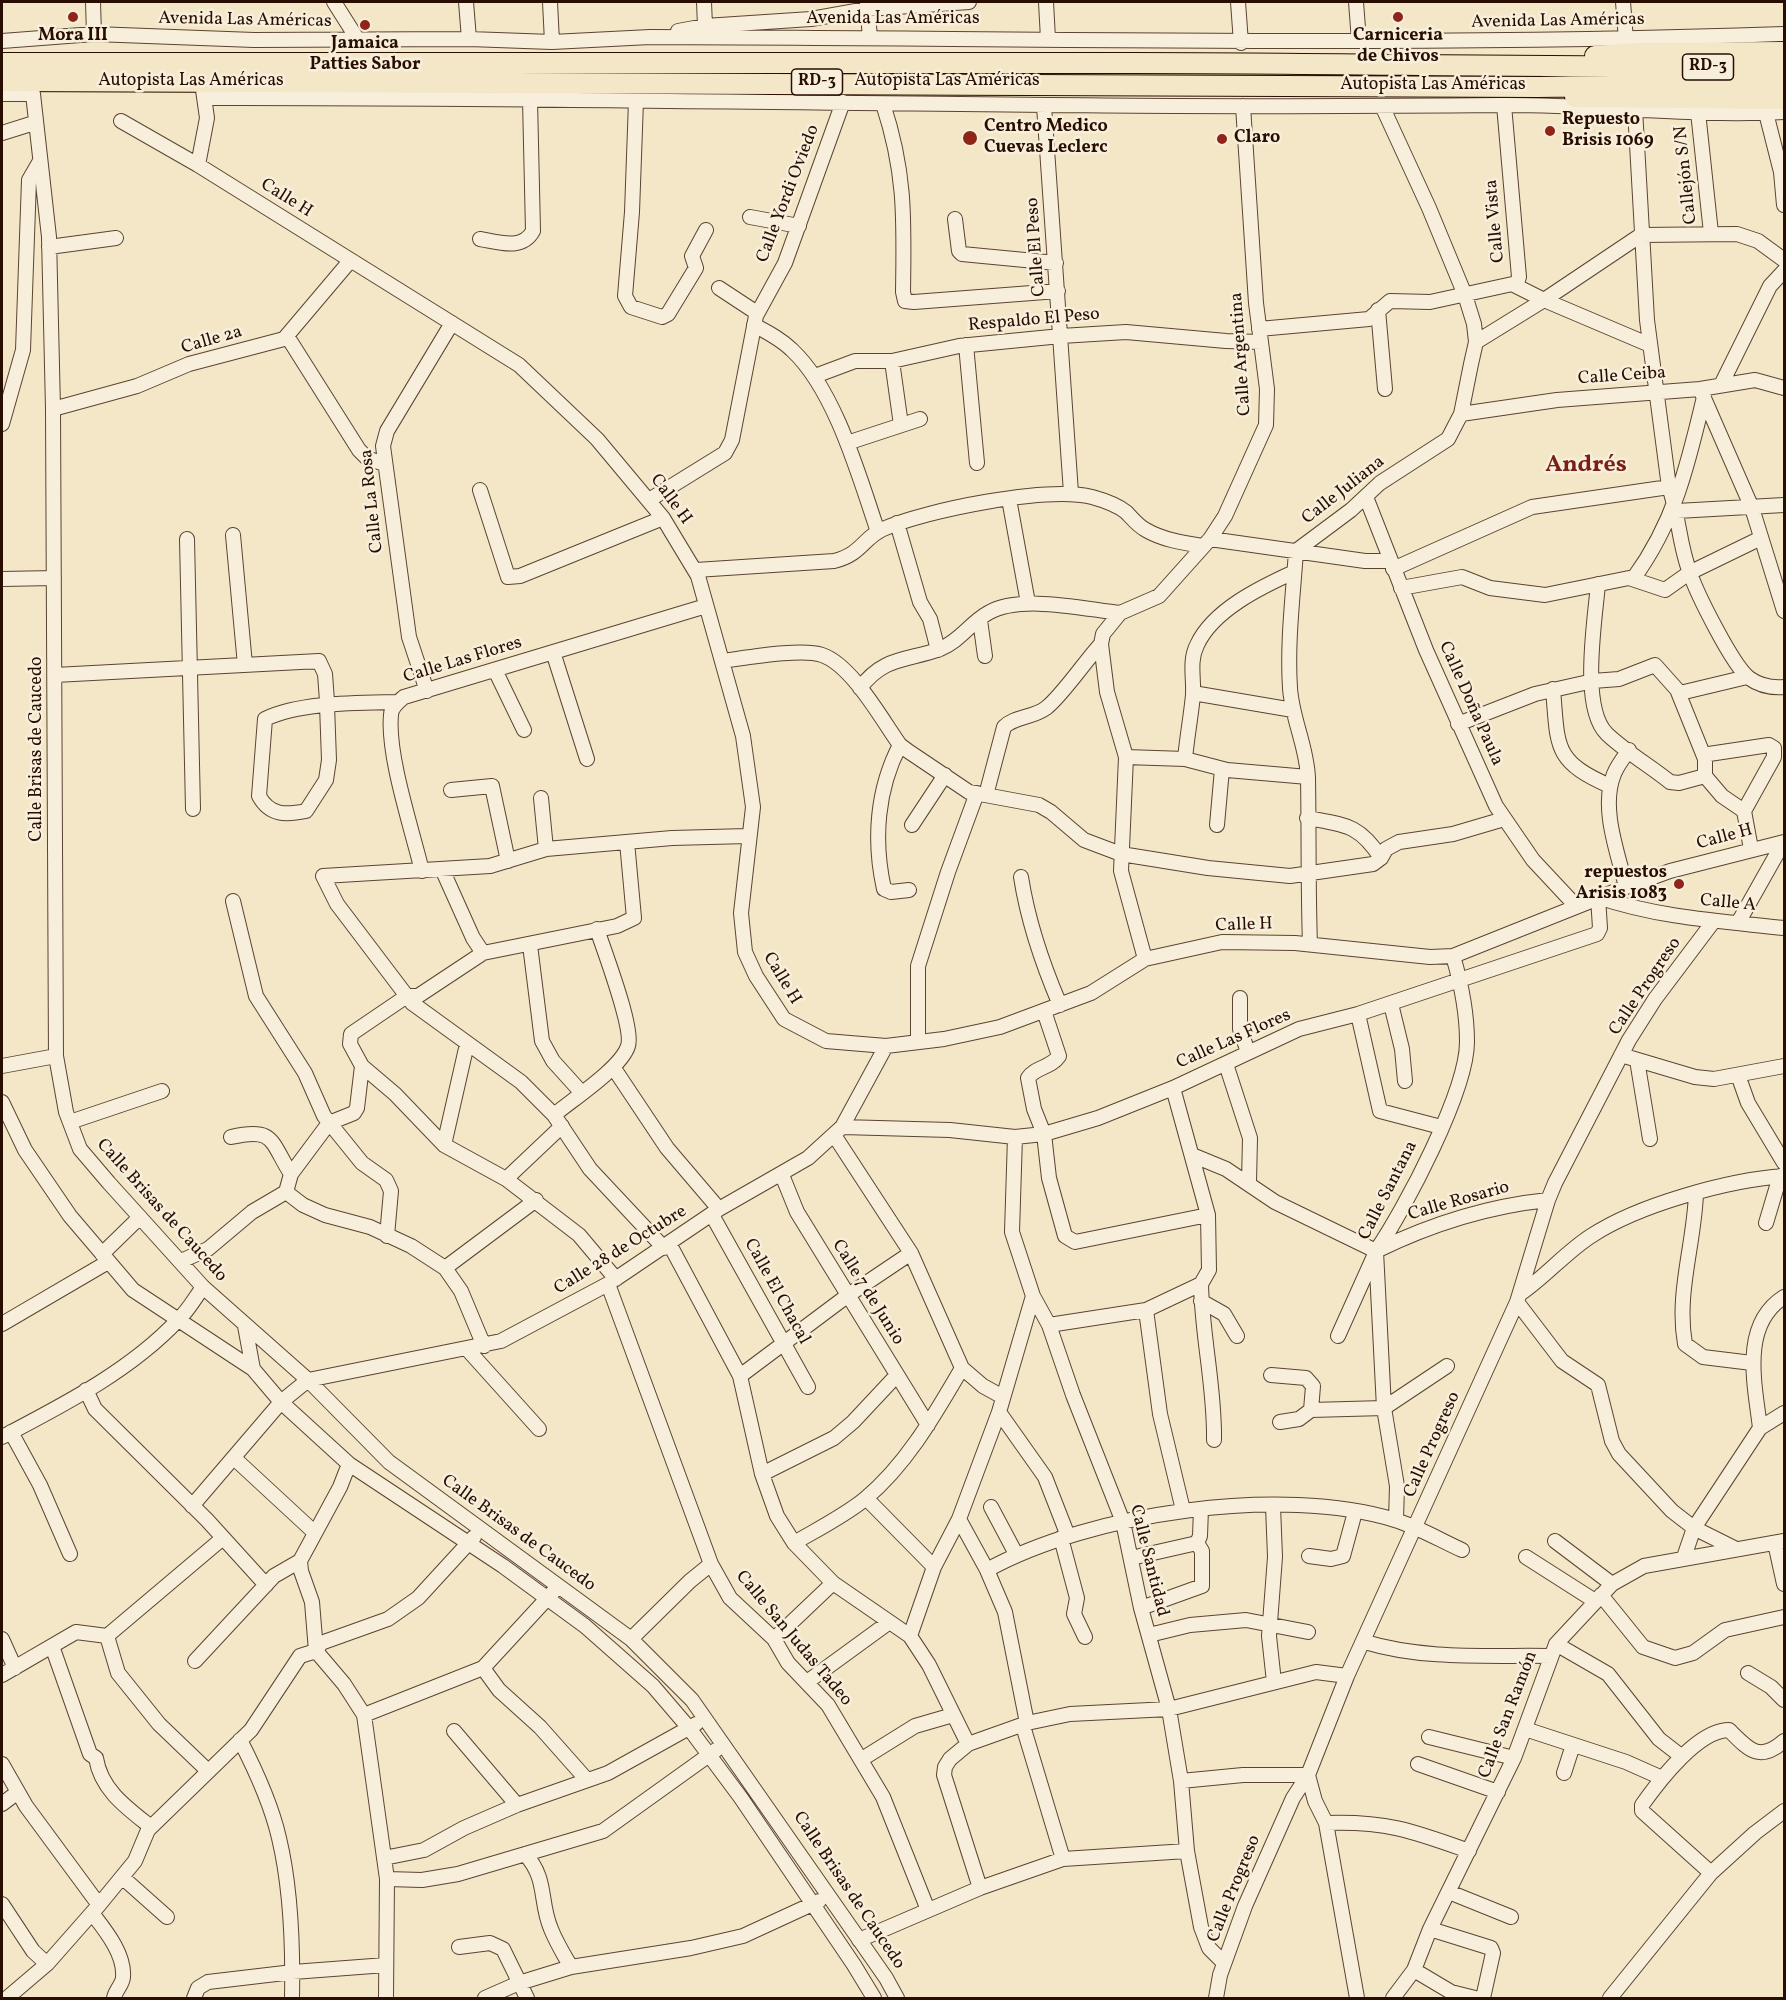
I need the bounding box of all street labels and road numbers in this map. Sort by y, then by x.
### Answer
street label: Avenida Las Américas [158,9,332,33]
street label: Avenida Las Américas [806,9,980,31]
street label: Avenida Las Américas [1471,10,1645,34]
road number: RD-3 [1682,54,1734,80]
road number: RD-3 [792,69,842,95]
street label: Autopista Las Américas [98,71,284,93]
street label: Autopista Las Américas [854,71,1040,93]
street label: Autopista Las Américas [1340,75,1526,97]
street label: Calle Yordi Oviedo [753,122,825,266]
street label: Callejón S/N [1671,125,1703,225]
street label: Calle H [256,175,316,223]
street label: Calle Vista [1482,178,1510,264]
street label: Calle El Peso [1023,197,1051,297]
street label: Calle Argentina [1227,292,1257,416]
street label: Respaldo El Peso [967,304,1101,338]
street label: Calle 2a [179,322,245,360]
street label: Calle Ceiba [1577,363,1667,391]
street label: Calle La Rosa [357,448,389,554]
street label: Calle Juliana [1298,452,1390,530]
street label: Calle H [644,471,696,529]
street label: Calle Las Flores [401,633,525,689]
street label: Calle Doña Paula [1433,639,1507,769]
street label: Calle Brisas de Caucedo [27,656,49,842]
street label: Calle H [1695,820,1755,856]
street label: Calle A [1699,891,1757,917]
street label: Calle H [1215,914,1273,938]
street label: Calle Progreso [1605,934,1687,1040]
street label: Calle H [757,949,805,1009]
street label: Calle Las Flores [1174,1005,1294,1075]
street label: Calle Brisas de Caucedo [91,1135,231,1287]
street label: Calle Santana [1355,1138,1423,1244]
street label: Calle Rosario [1406,1177,1512,1227]
street label: Calle 28 de Octubre [551,1202,691,1300]
street label: Calle El Chacal [738,1235,814,1349]
street label: Calle 7 de Junio [826,1236,908,1350]
street label: Calle Progreso [1400,1389,1466,1501]
street label: Calle Brisas de Caucedo [437,1471,599,1597]
street label: Calle Santidad [1124,1503,1172,1619]
street label: Calle San Judas Tadeo [730,1567,856,1711]
street label: Calle San Ramón [1475,1648,1543,1782]
street label: Calle Brisas de Caucedo [787,1808,909,1974]
street label: Calle Progreso [1204,1832,1266,1946]

